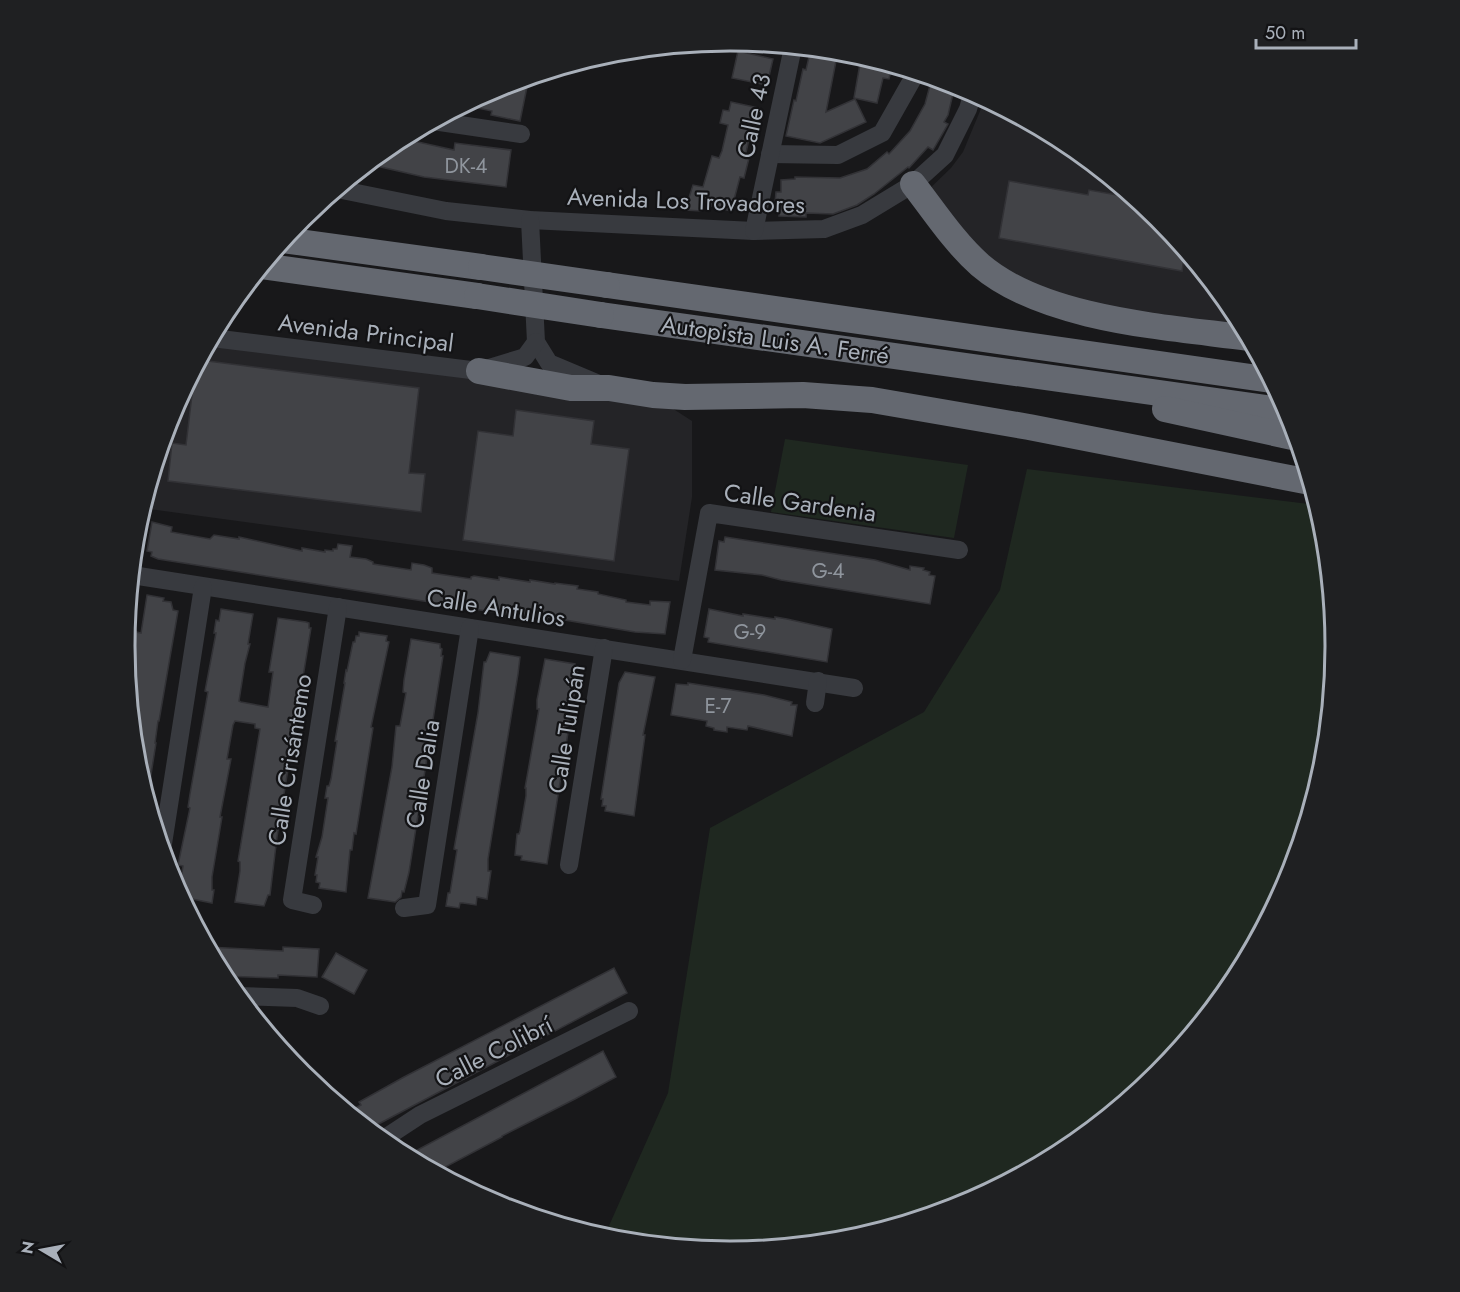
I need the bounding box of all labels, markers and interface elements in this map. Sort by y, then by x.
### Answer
scale bar [1256,12,1356,50]
text: 50 m [1265,20,1305,46]
street label: Calle 43 [727,70,780,161]
house number: DK-4 [445,151,487,181]
street label: Avenida Los Trovadores [567,179,806,222]
street label: Avenida Principal [276,304,456,361]
street label: Autopista Luis A. Ferré [659,306,891,373]
street label: Calle Gardenia [722,475,878,531]
house number: G-4 [812,556,844,586]
street label: Calle Antulios [424,579,568,636]
house number: G-9 [734,617,766,647]
street label: Calle Tulipán [539,662,594,796]
street label: Calle Crisántemo [259,672,320,848]
house number: E-7 [705,691,732,721]
street label: Calle Dalia [397,717,448,831]
street label: Calle Colibrí [429,1007,559,1096]
north arrow [12,1220,72,1280]
text: N [15,1239,40,1256]

